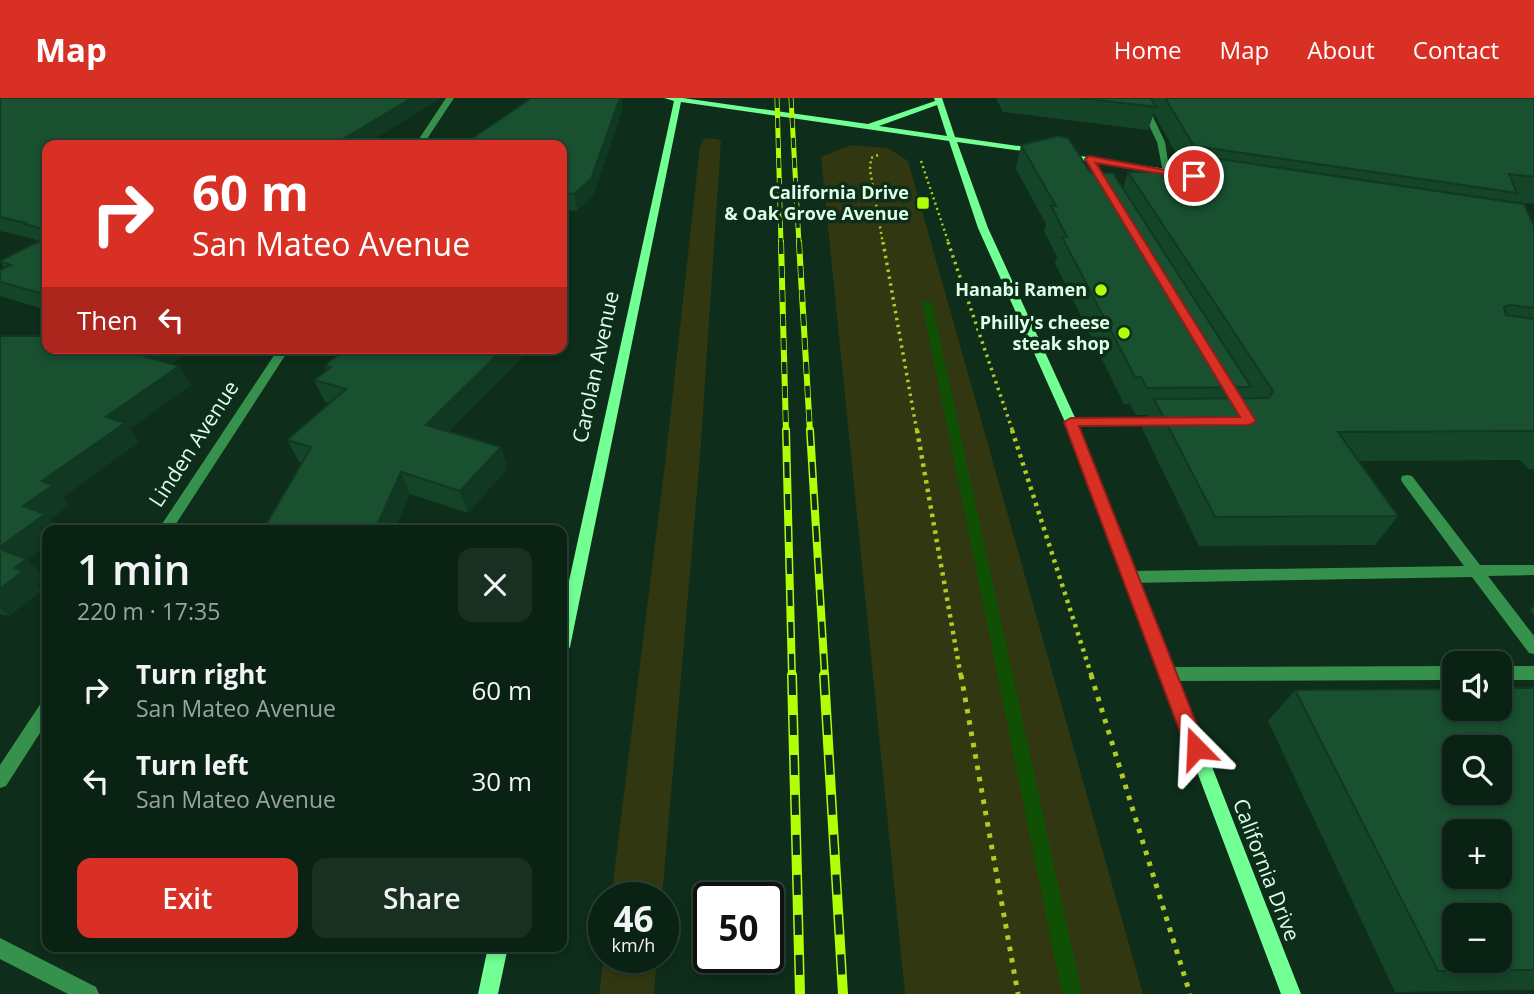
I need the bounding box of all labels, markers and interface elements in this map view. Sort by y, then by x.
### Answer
text: Map [35,27,107,72]
text: Home [1114,33,1182,66]
text: Map [1220,33,1269,66]
text: About [1307,33,1375,66]
text: Contact [1413,33,1499,66]
pin [1164,146,1224,206]
icon: arrive [1175,157,1213,195]
text: 60 m [192,159,309,225]
icon: right [77,168,168,259]
place label: California Drive & Oak Grove Avenue [724,180,909,225]
marker: California Drive & Oak Grove Avenue [915,195,931,211]
text: San Mateo Avenue [192,222,470,265]
place label: Hanabi Ramen [955,277,1087,301]
marker: Hanabi Ramen [1093,282,1109,298]
street label: Carolan Avenue [565,288,625,445]
icon: left [152,301,190,339]
text: Then [77,302,138,338]
place label: Philly's cheese steak shop [980,310,1110,355]
marker: Philly's cheese steak shop [1116,325,1132,341]
street label: Linden Avenue [142,375,244,512]
text: 1 min [77,540,190,597]
button: close [458,548,532,622]
text: 220 m · 17:35 [77,595,220,627]
map controls [1442,651,1512,973]
button: sound [1442,651,1512,721]
text: Turn right [136,656,267,692]
icon: right [77,671,115,709]
text: 60 m [471,672,532,708]
text: San Mateo Avenue [136,692,336,724]
position arrow [1159,711,1233,785]
button: search [1442,735,1512,805]
text: Turn left [136,747,248,783]
icon: left [77,762,115,800]
text: 30 m [471,763,532,799]
text: San Mateo Avenue [136,783,336,815]
street label: California Drive [1227,794,1307,945]
button: + [1442,819,1512,889]
button: Exit [77,858,298,938]
button: Share [312,858,532,938]
speed limit sign: 50 [693,882,784,973]
text: 46 [613,895,654,942]
button: − [1442,903,1512,973]
text: km/h [612,933,655,957]

